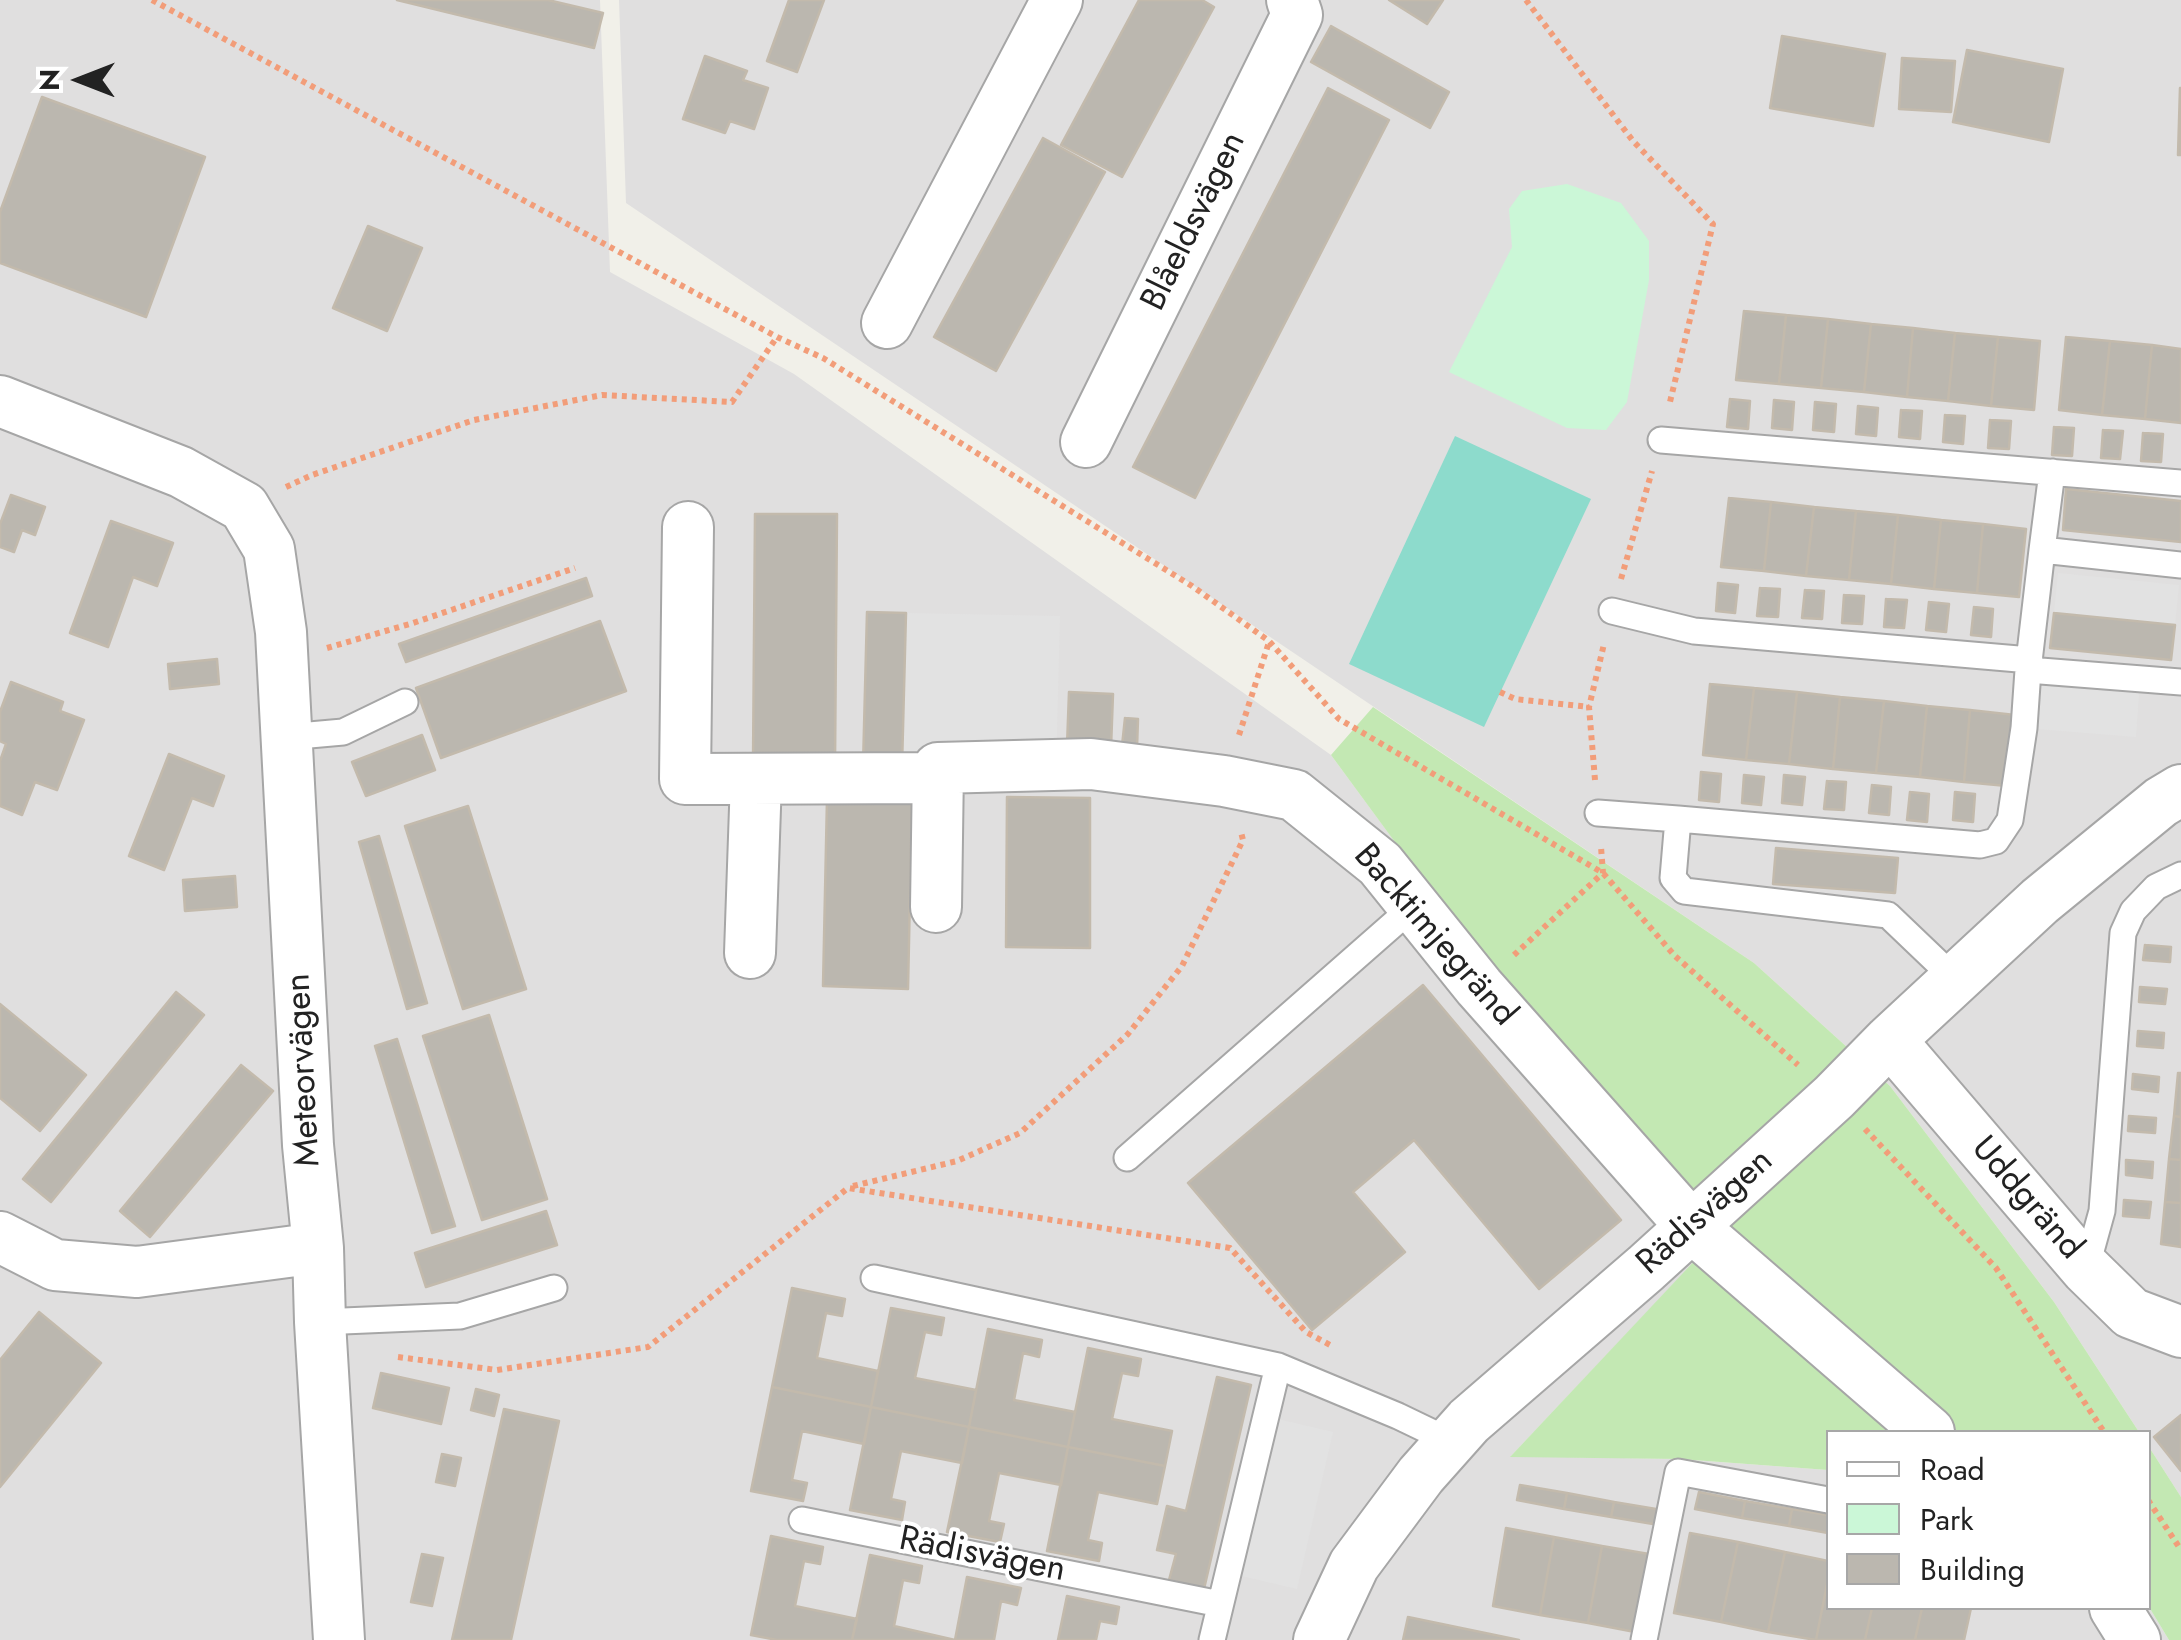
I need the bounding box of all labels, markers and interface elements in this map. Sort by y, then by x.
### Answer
north arrow [30,30,130,130]
text: N [29,69,70,91]
street label: Blåeldsvägen [1134,126,1256,318]
street label: Backtimjegränd [1344,836,1524,1036]
street label: Meteorvägen [279,972,331,1168]
street label: Uddgränd [1961,1129,2091,1269]
street label: Rädisvägen [1629,1141,1783,1285]
legend [1826,1430,2151,1610]
text: Road [1920,1448,1985,1491]
text: Park [1920,1498,1973,1541]
street label: Rädisvägen [895,1519,1069,1593]
text: Building [1920,1548,2025,1591]

